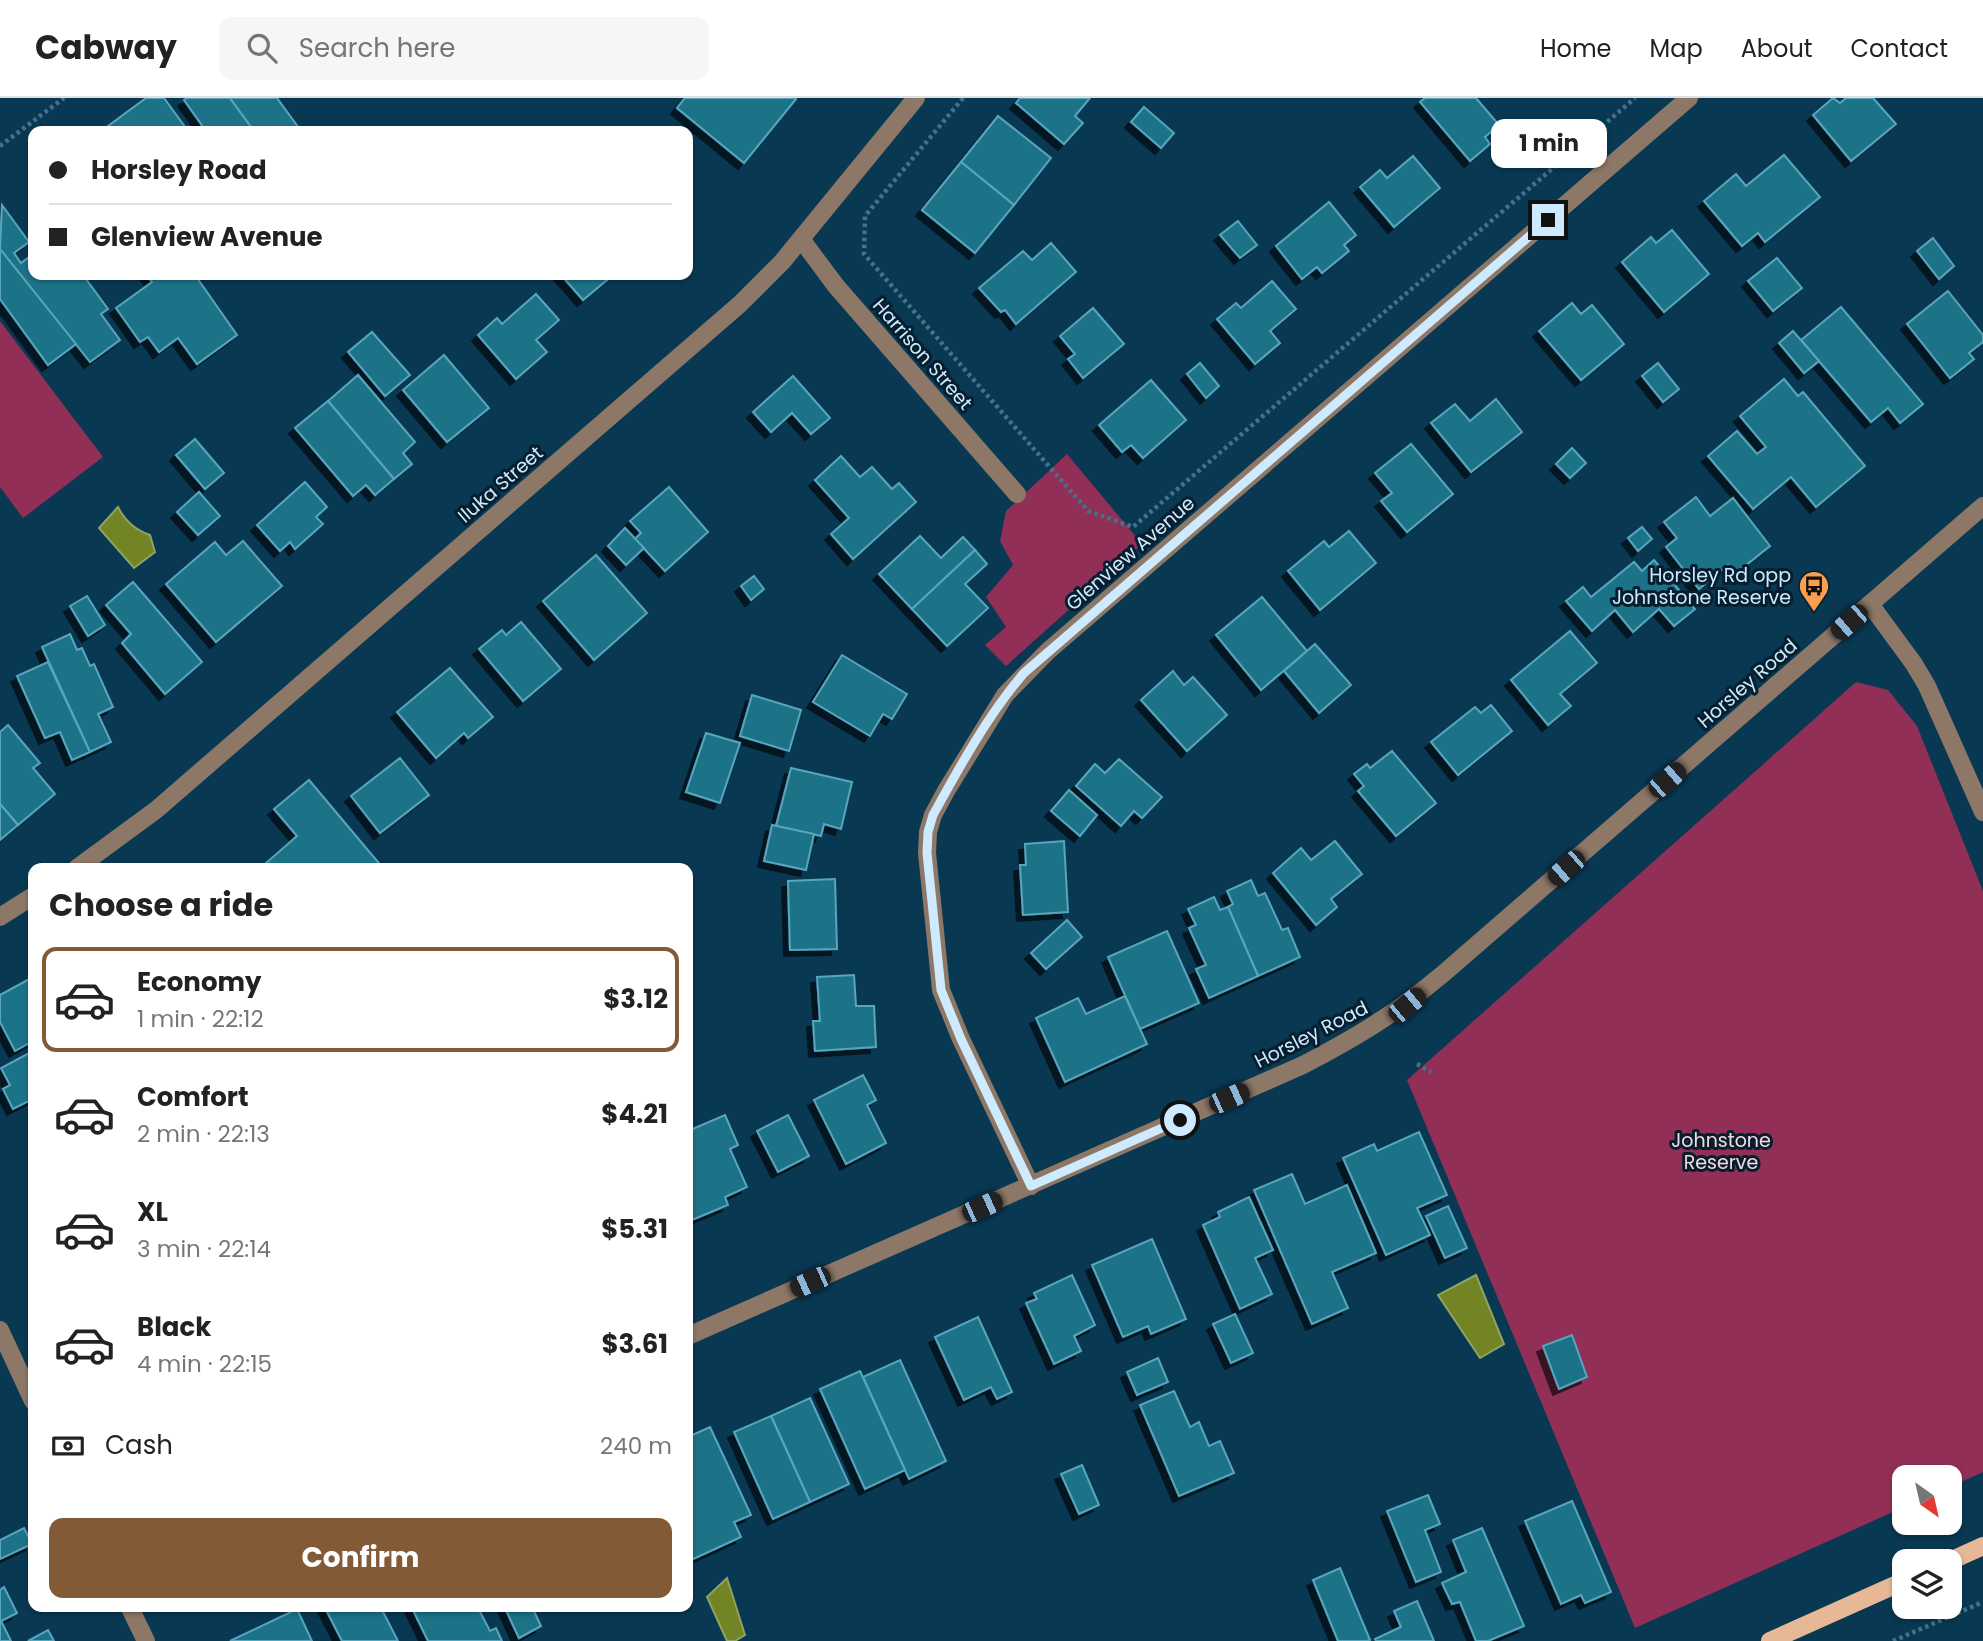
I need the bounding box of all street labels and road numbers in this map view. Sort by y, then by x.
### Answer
street label: Harrison Street [867,293,979,416]
street label: Iluka Street [452,440,549,529]
street label: Glenview Avenue [1060,490,1201,617]
street label: Horsley Road [1692,633,1803,734]
street label: Horsley Road [1250,994,1373,1075]

